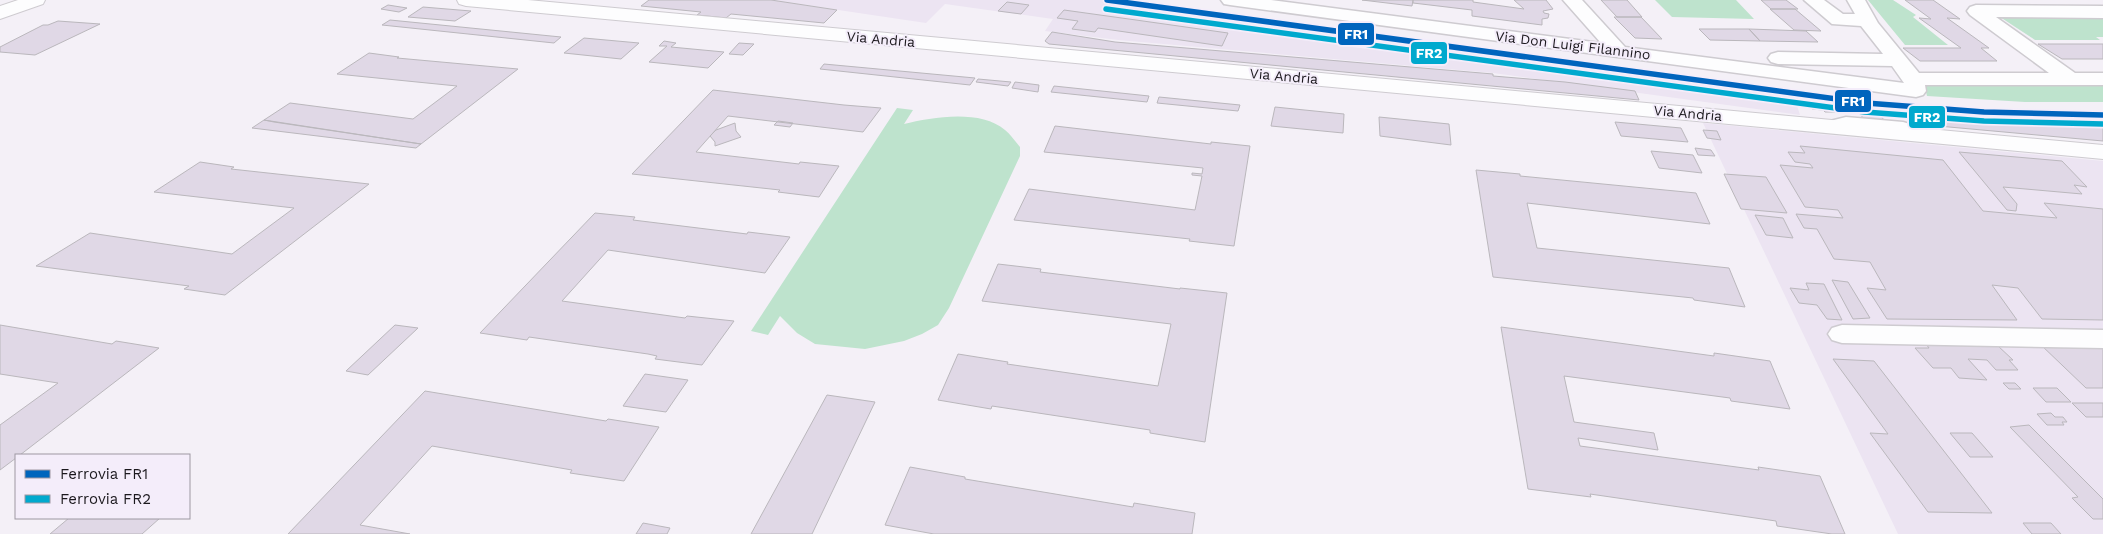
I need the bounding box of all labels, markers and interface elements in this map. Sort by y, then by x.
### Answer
line badge: FR1 [1337,22,1375,46]
text: FR1 [1344,26,1368,42]
street label: Via Andria [846,28,916,50]
street label: Via Don Luigi Filannino [1494,28,1652,62]
line badge: FR2 [1410,41,1448,65]
text: FR2 [1416,45,1442,61]
street label: Via Andria [1249,65,1319,87]
line badge: FR1 [1834,89,1872,113]
text: FR1 [1841,93,1865,109]
street label: Via Andria [1653,102,1723,124]
line badge: FR2 [1908,105,1946,129]
text: FR2 [1914,109,1940,125]
legend [15,454,190,519]
text: Ferrovia FR1 [60,465,148,483]
text: Ferrovia FR2 [60,490,151,508]

